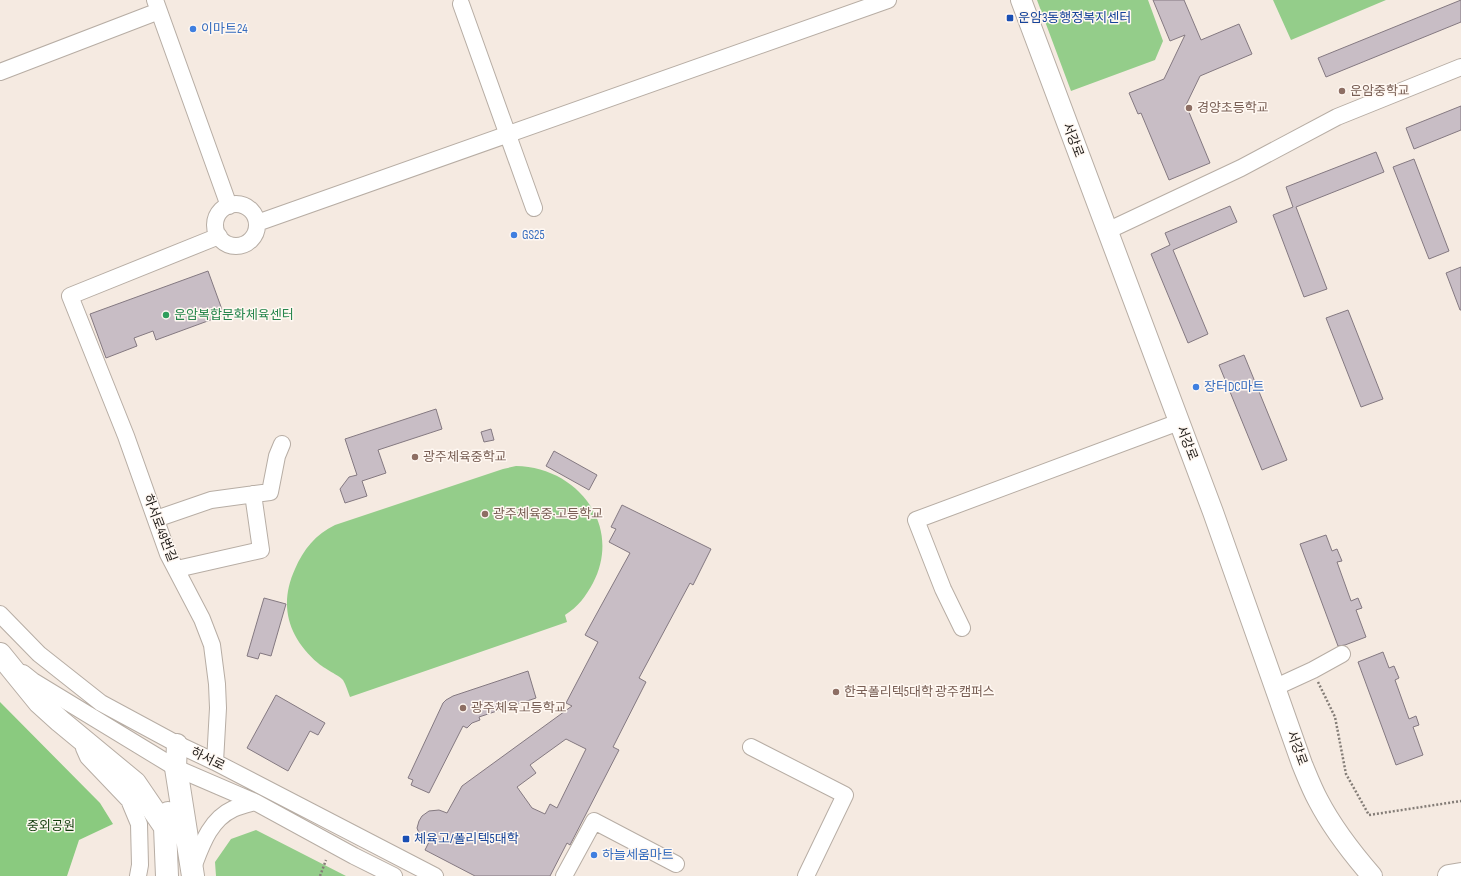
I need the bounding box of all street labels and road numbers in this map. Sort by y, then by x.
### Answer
street label: 서강로 [1059,120,1087,160]
street label: 서강로 [1173,423,1201,463]
street label: 하서로49번길 [140,492,180,564]
street label: 서강로 [1283,728,1311,768]
street label: 하서로 [188,744,228,774]

